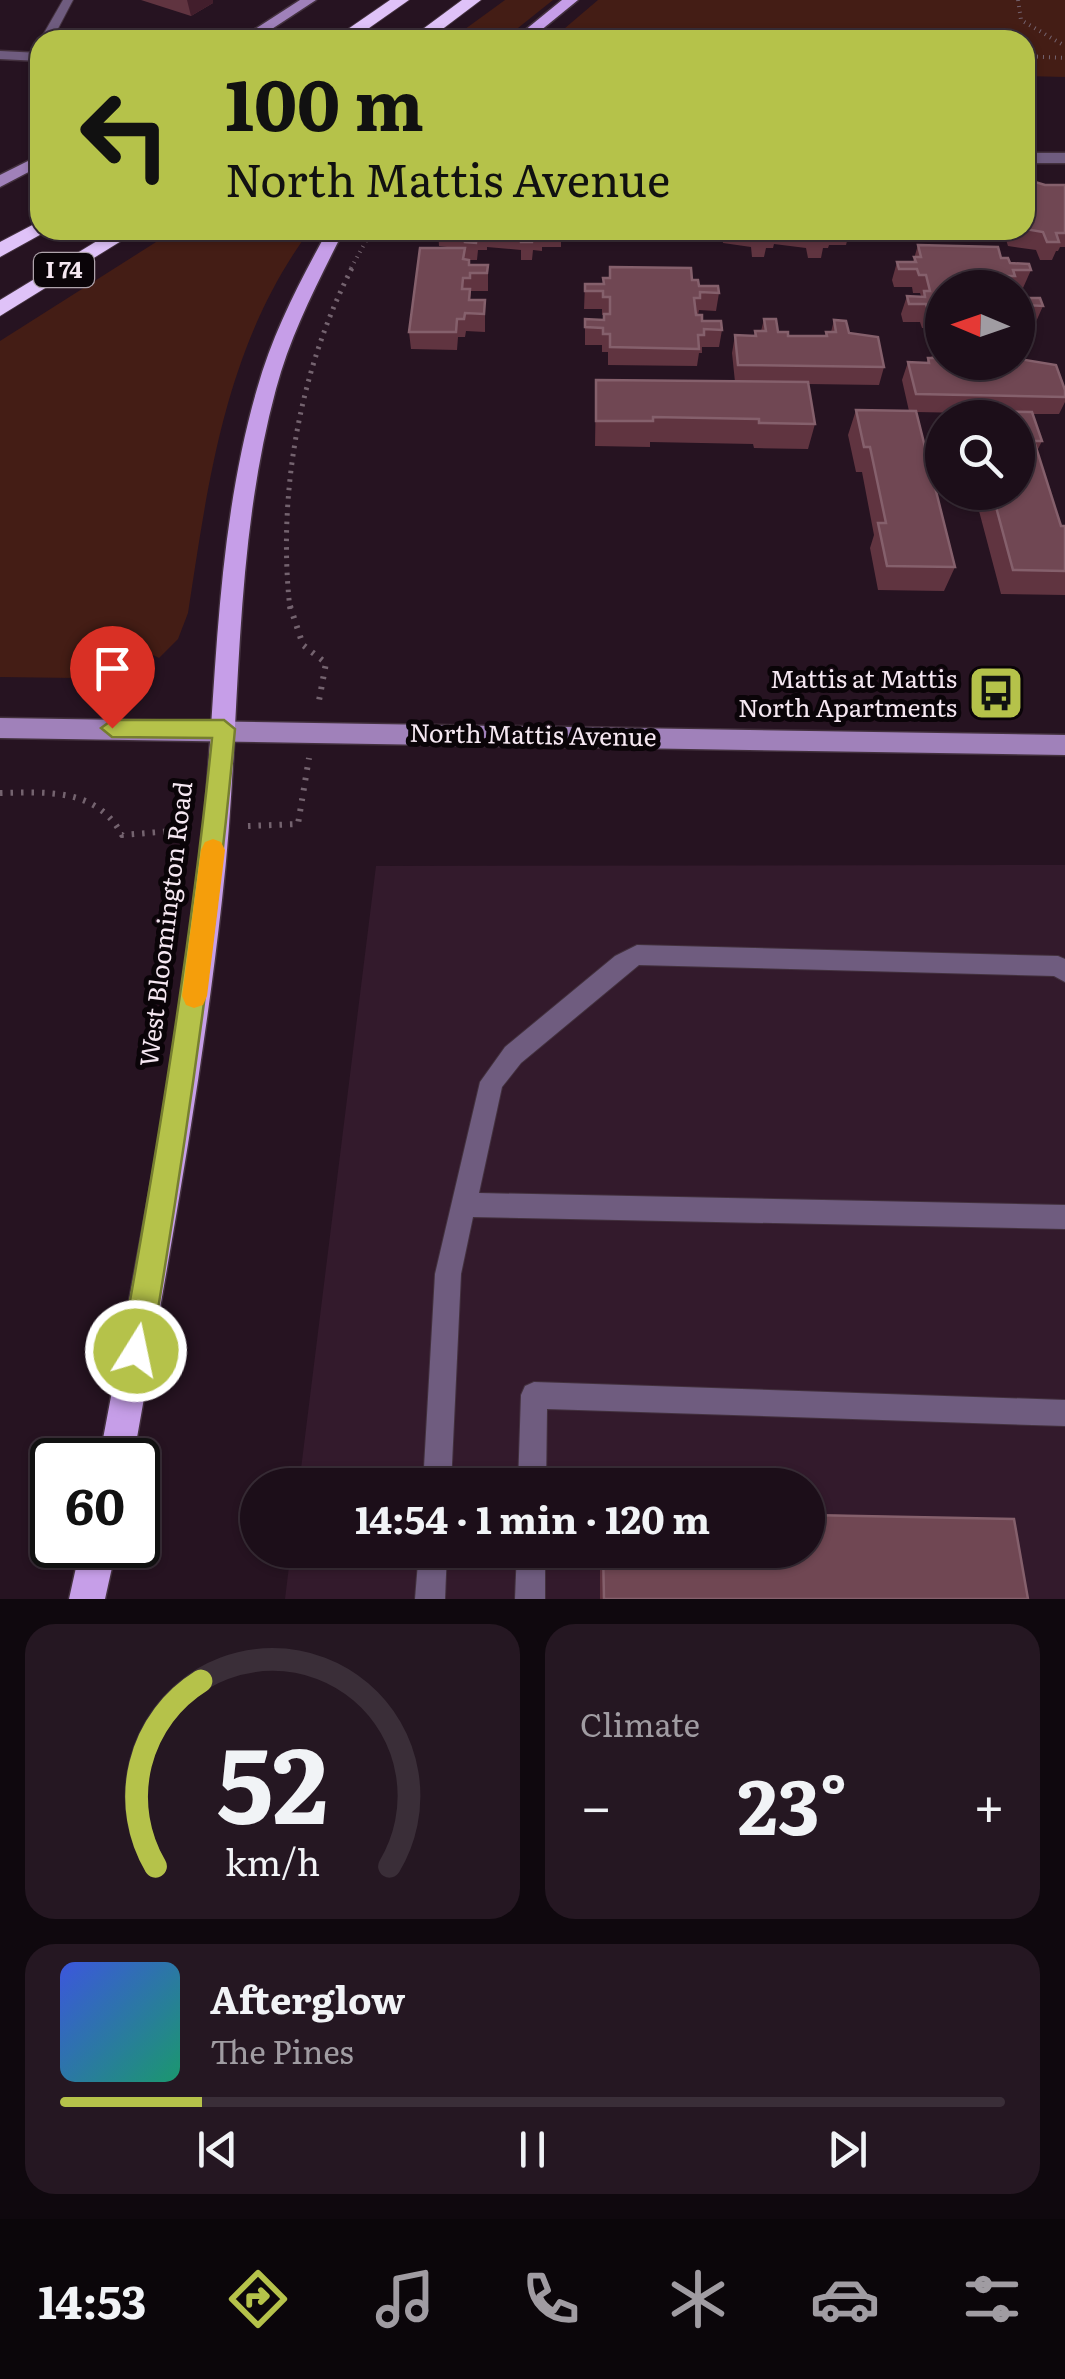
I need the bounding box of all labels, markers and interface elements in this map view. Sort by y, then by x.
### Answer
text: 100 m [225,49,424,153]
icon: left [60,70,190,200]
text: North Mattis Avenue [225,144,670,211]
road number: I 74 [34,253,94,287]
north arrow [925,270,1035,380]
map controls [925,270,1035,510]
button: search [925,400,1035,510]
pin [70,626,155,729]
icon: arrive [85,641,140,696]
place label: Mattis at Mattis North Apartments [738,659,957,725]
bus stop icon: Mattis at Mattis North Apartments [966,663,1026,723]
street label: North Mattis Avenue [409,713,657,754]
street label: West Bloomington Road [129,779,200,1069]
position arrow [84,1299,188,1403]
speed limit sign: 60 [30,1438,160,1568]
text: 14:54 · 1 min · 120 m [355,1489,710,1546]
text: Climate [580,1699,700,1747]
text: 52 [217,1701,328,1856]
text: 23° [737,1747,848,1858]
text: − [580,1762,612,1844]
text: + [973,1762,1005,1844]
text: km/h [225,1834,320,1887]
text: Afterglow [210,1969,405,2026]
text: The Pines [210,2026,354,2074]
icon: previous [190,2122,245,2177]
icon: pause [505,2122,560,2177]
icon: next [820,2122,875,2177]
icon: directions [223,2264,293,2334]
icon: music [370,2264,440,2334]
icon: phone [516,2264,586,2334]
icon: climate [663,2264,733,2334]
icon: car [810,2264,880,2334]
icon: filters [957,2264,1027,2334]
text: 14:53 [38,2266,146,2333]

